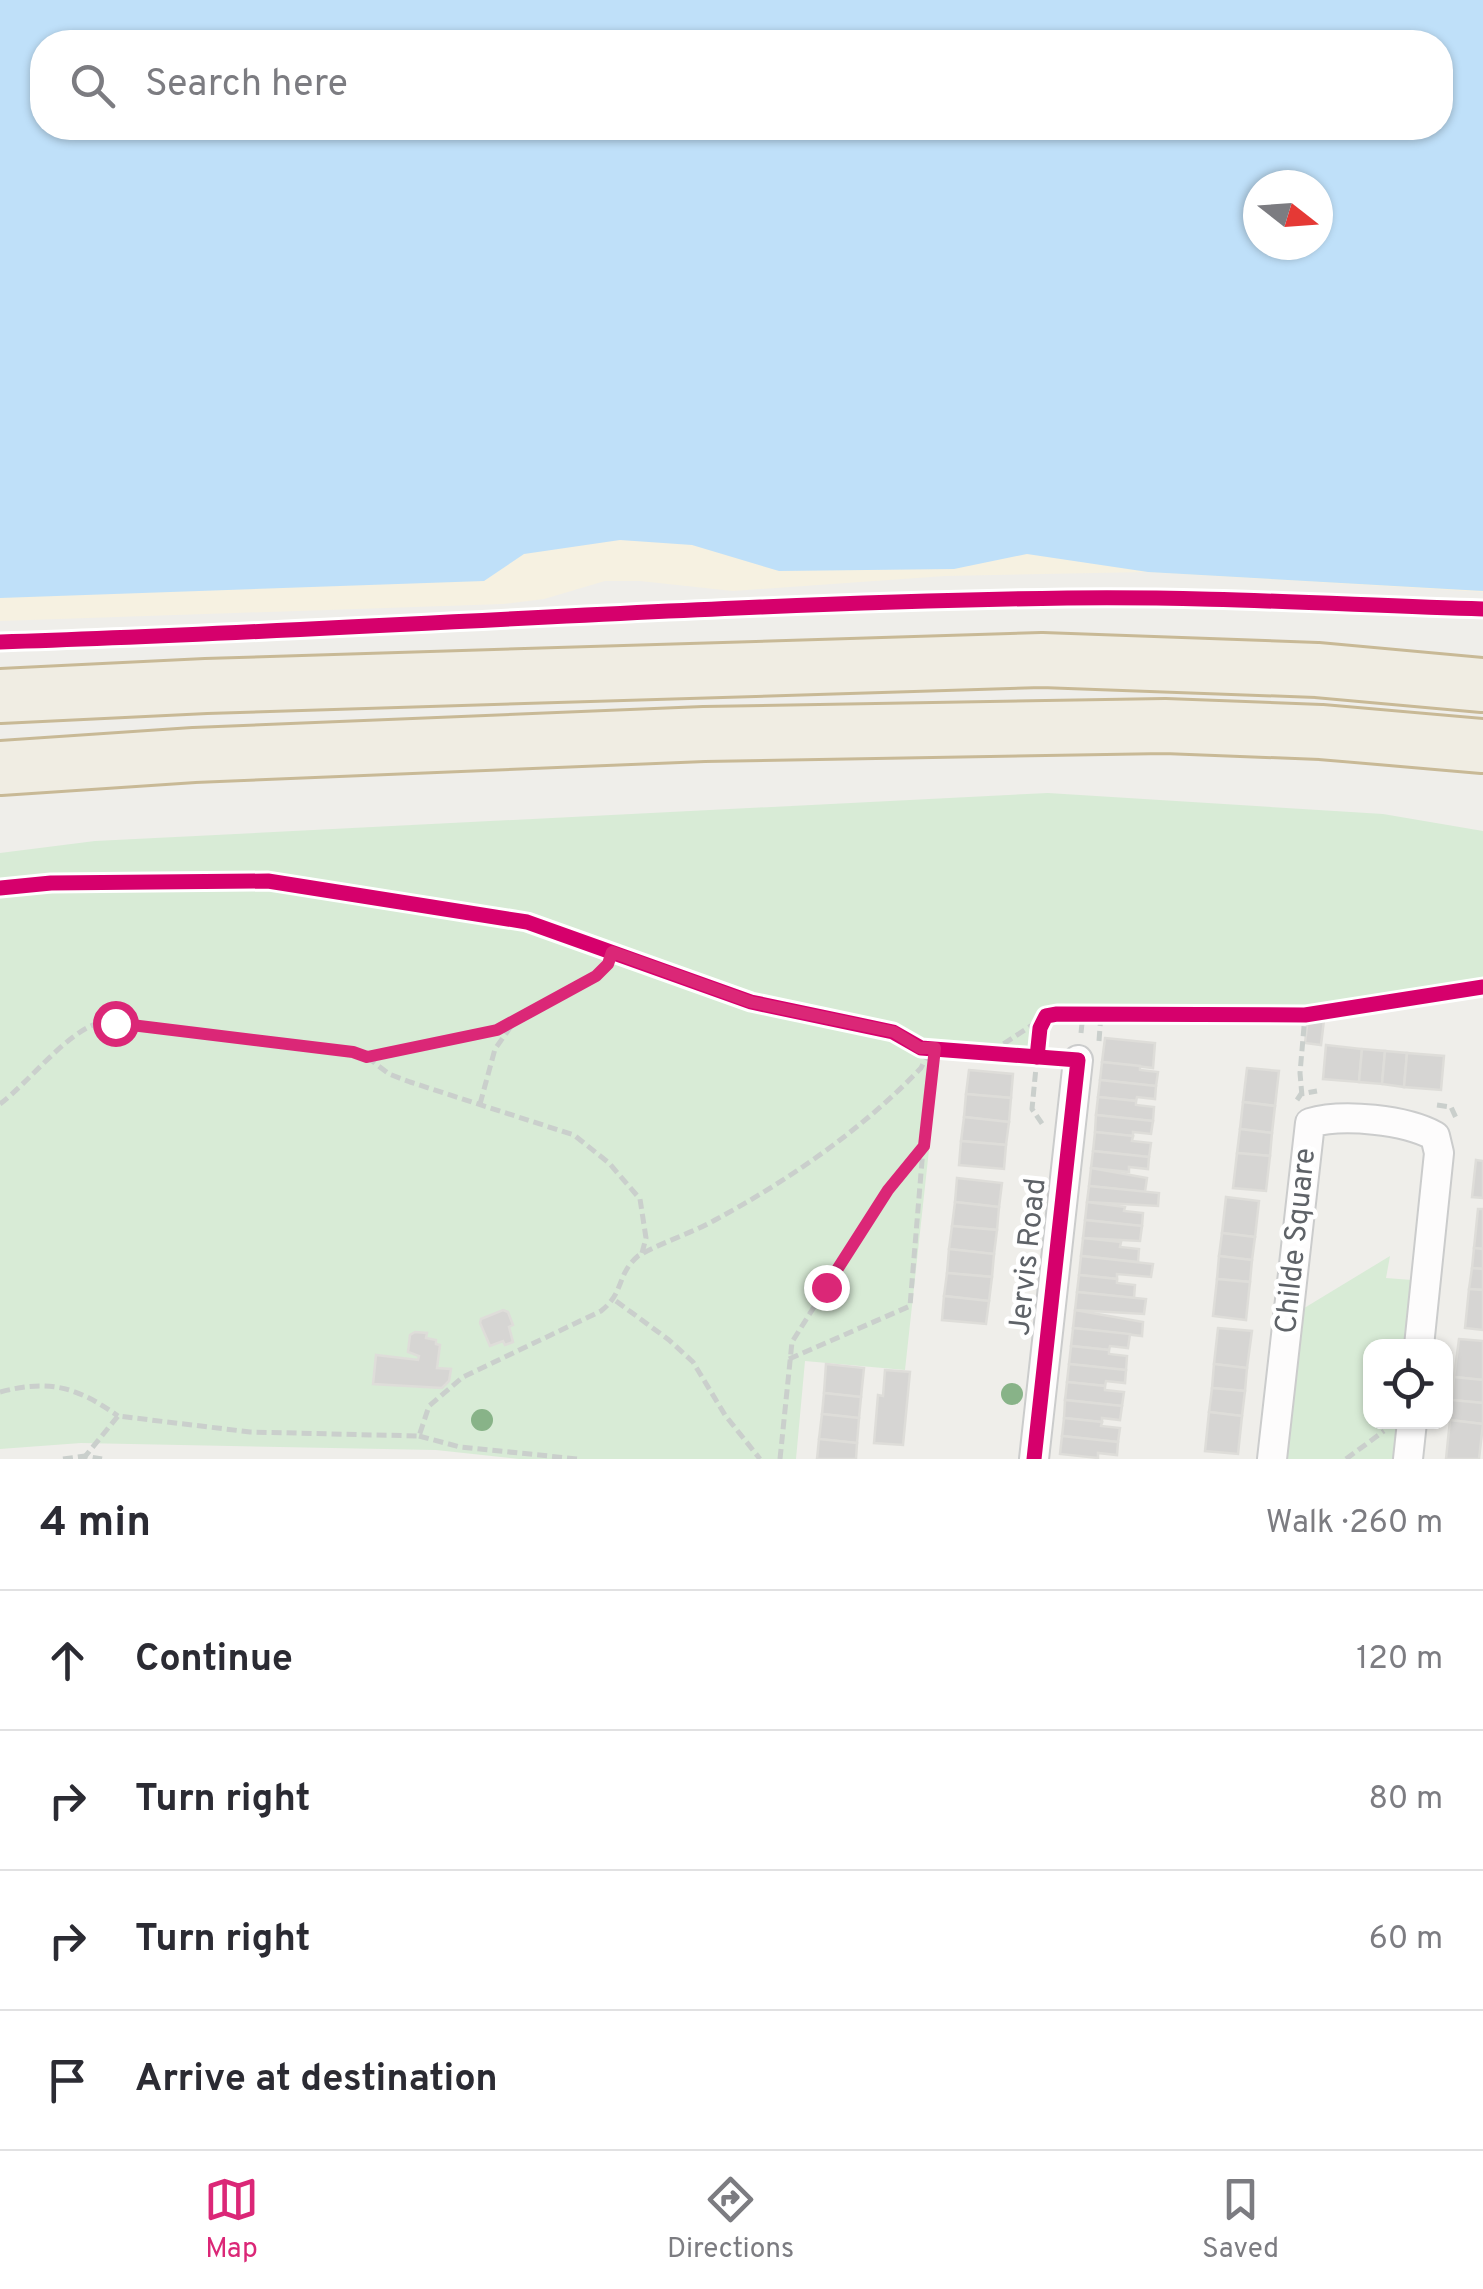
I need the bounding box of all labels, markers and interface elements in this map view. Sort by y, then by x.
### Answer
search box [30,30,1453,140]
icon: search [65,58,120,113]
text: Search here [145,61,348,110]
north arrow [1243,170,1333,260]
route start [93,1001,139,1047]
street label: Childe Square [1269,1146,1325,1336]
street label: Jervis Road [1002,1176,1056,1338]
route end [804,1265,850,1311]
map controls [1363,1339,1453,1429]
button: locate [1363,1339,1453,1429]
text: 4 min [40,1498,151,1551]
text: Walk · 260 m [1266,1504,1443,1544]
icon: ahead [40,1633,95,1688]
text: Continue [135,1636,293,1685]
text: 120 m [1356,1640,1443,1680]
icon: right [40,1773,95,1828]
text: Turn right [135,1776,310,1825]
text: 80 m [1369,1780,1443,1820]
icon: right [40,1913,95,1968]
text: Turn right [135,1916,310,1965]
text: 60 m [1369,1920,1443,1960]
icon: arrive [40,2053,95,2108]
text: Arrive at destination [135,2056,498,2105]
tab: Map [204,2172,259,2268]
tab: Directions [667,2172,794,2268]
tab: Saved [1202,2172,1279,2268]

